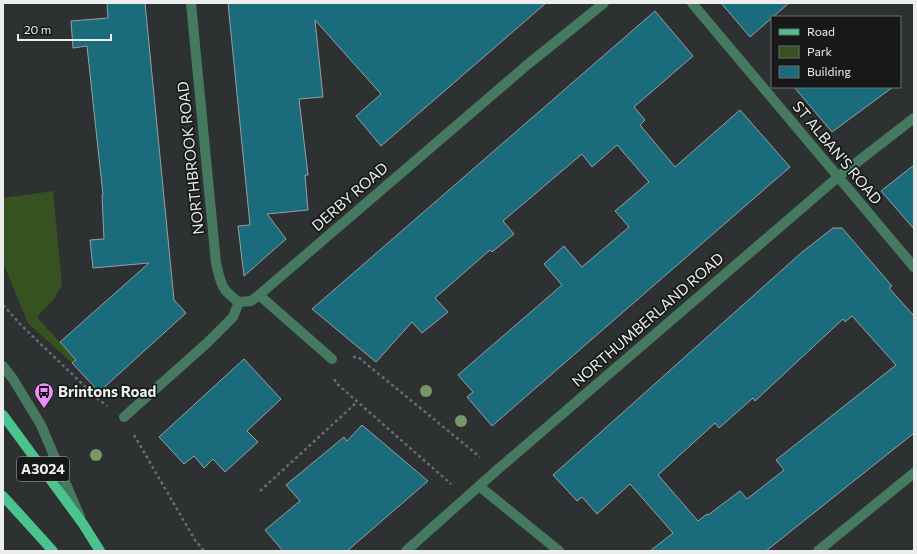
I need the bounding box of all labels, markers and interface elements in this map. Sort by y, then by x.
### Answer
scale bar [18,16,111,42]
legend [771,16,901,88]
text: 20 m [24,22,51,36]
text: Road [807,24,835,38]
text: Park [807,44,833,58]
text: Building [807,64,851,78]
street label: NORTHBROOK ROAD [173,81,207,236]
street label: ST ALBAN'S ROAD [789,97,886,208]
street label: DERBY ROAD [308,158,391,234]
street label: NORTHUMBERLAND ROAD [568,248,727,390]
bus stop icon: Brintons Road [33,381,55,409]
place label: Brintons Road [58,382,156,400]
road number: A3024 [17,457,69,481]

